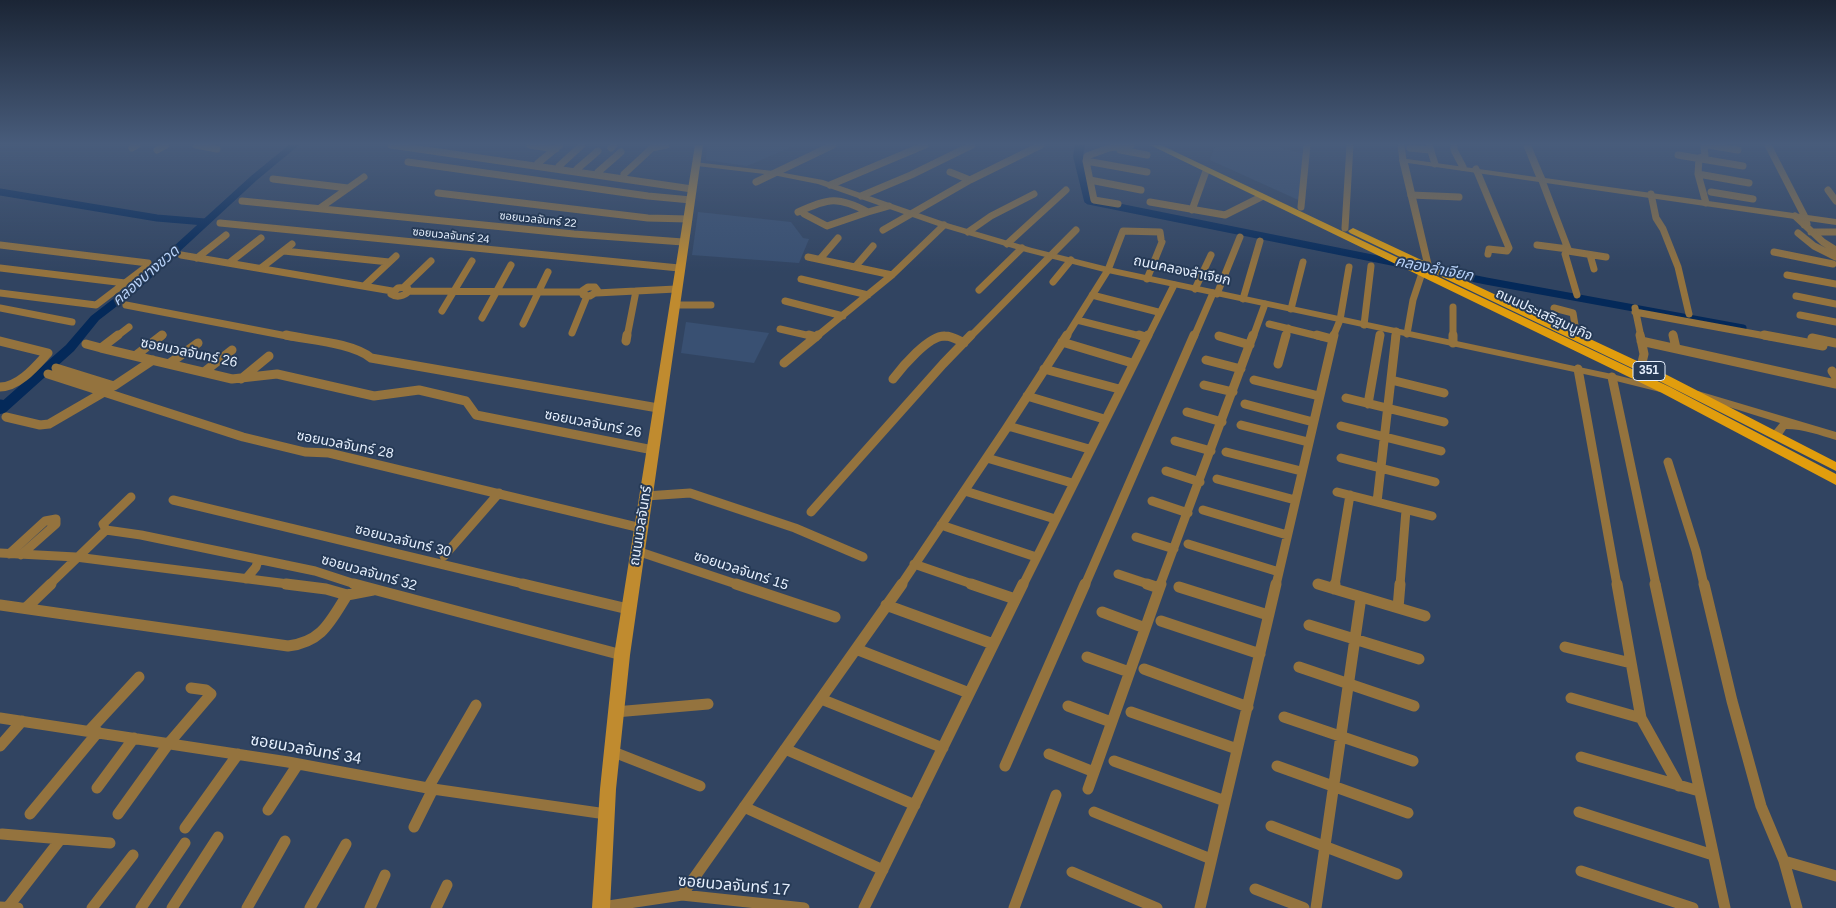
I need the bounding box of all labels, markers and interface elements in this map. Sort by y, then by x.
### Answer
street label: ซอยนวลจันทร์ 22 [499,209,577,231]
street label: ซอยนวลจันทร์ 24 [412,225,490,247]
water label: คลองบางขวด [109,242,183,310]
street label: ถนนคลองลำเจียก [1132,252,1232,290]
water label: คลองลำเจียก [1394,253,1474,285]
street label: ถนนประเสริฐมนูกิจ [1493,285,1595,345]
street label: ซอยนวลจันทร์ 26 [139,335,239,371]
road number: 351 [1633,362,1665,381]
street label: ซอยนวลจันทร์ 26 [543,406,643,442]
street label: ซอยนวลจันทร์ 28 [295,427,395,463]
street label: ถนนนวลจันทร์ [626,485,656,567]
street label: ซอยนวลจันทร์ 30 [353,521,453,561]
street label: ซอยนวลจันทร์ 15 [692,548,790,594]
street label: ซอยนวลจันทร์ 32 [319,551,419,595]
street label: ซอยนวลจันทร์ 34 [249,731,363,769]
street label: ซอยนวลจันทร์ 17 [677,872,791,900]

